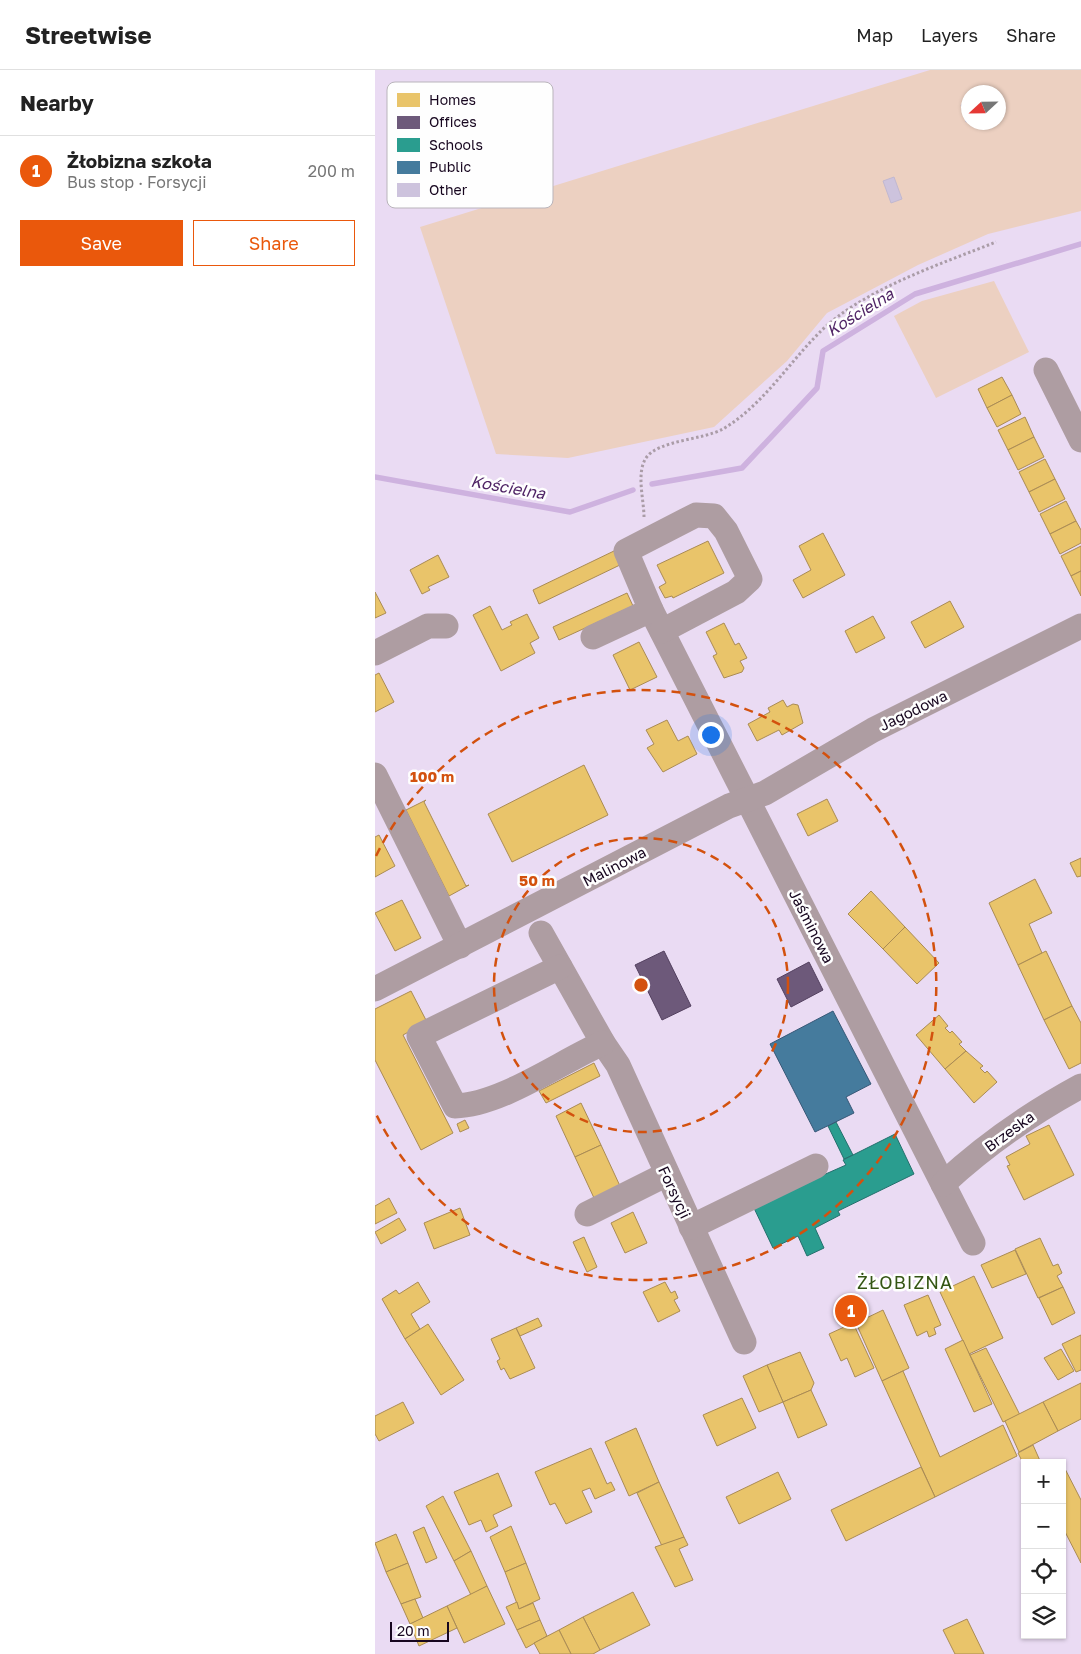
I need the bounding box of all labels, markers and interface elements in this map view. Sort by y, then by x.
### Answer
text: Streetwise [25,20,152,49]
text: Map [856,24,893,46]
text: Layers [921,24,978,46]
text: Share [1006,24,1056,46]
legend [387,82,553,208]
north arrow [961,85,1006,130]
text: Nearby [20,90,94,116]
text: Homes [429,91,476,108]
text: Offices [429,113,477,130]
text: Schools [429,136,483,153]
text: Żłobizna szkoła [67,149,212,172]
text: Public [429,158,471,175]
text: 1 [32,161,40,181]
text: 200 m [308,161,355,181]
text: Bus stop · Forsycji [67,172,207,192]
text: Other [429,181,468,198]
button: Save [20,220,183,266]
button: Share [193,220,355,266]
water label: Kościelna [823,283,898,340]
water label: Kościelna [469,471,548,504]
street label: Jagodowa [876,686,950,734]
your location [698,722,724,748]
text: 100 m [410,767,454,785]
street label: Malinowa [579,842,649,890]
text: 50 m [519,871,555,889]
street label: Jaśminowa [786,886,838,966]
centre of rings [632,976,650,994]
street label: Brzeska [981,1107,1037,1155]
street label: Forsycji [655,1163,695,1221]
district label: ŻŁOBIZNA [857,1271,953,1293]
pin: 1 [835,1292,867,1330]
map controls [1021,1459,1066,1639]
button: + [1021,1459,1066,1504]
button: − [1021,1504,1066,1549]
button: locate [1021,1549,1066,1594]
button: layers [1021,1594,1066,1639]
scale bar [390,1619,449,1642]
text: 20 m [397,1622,430,1639]

